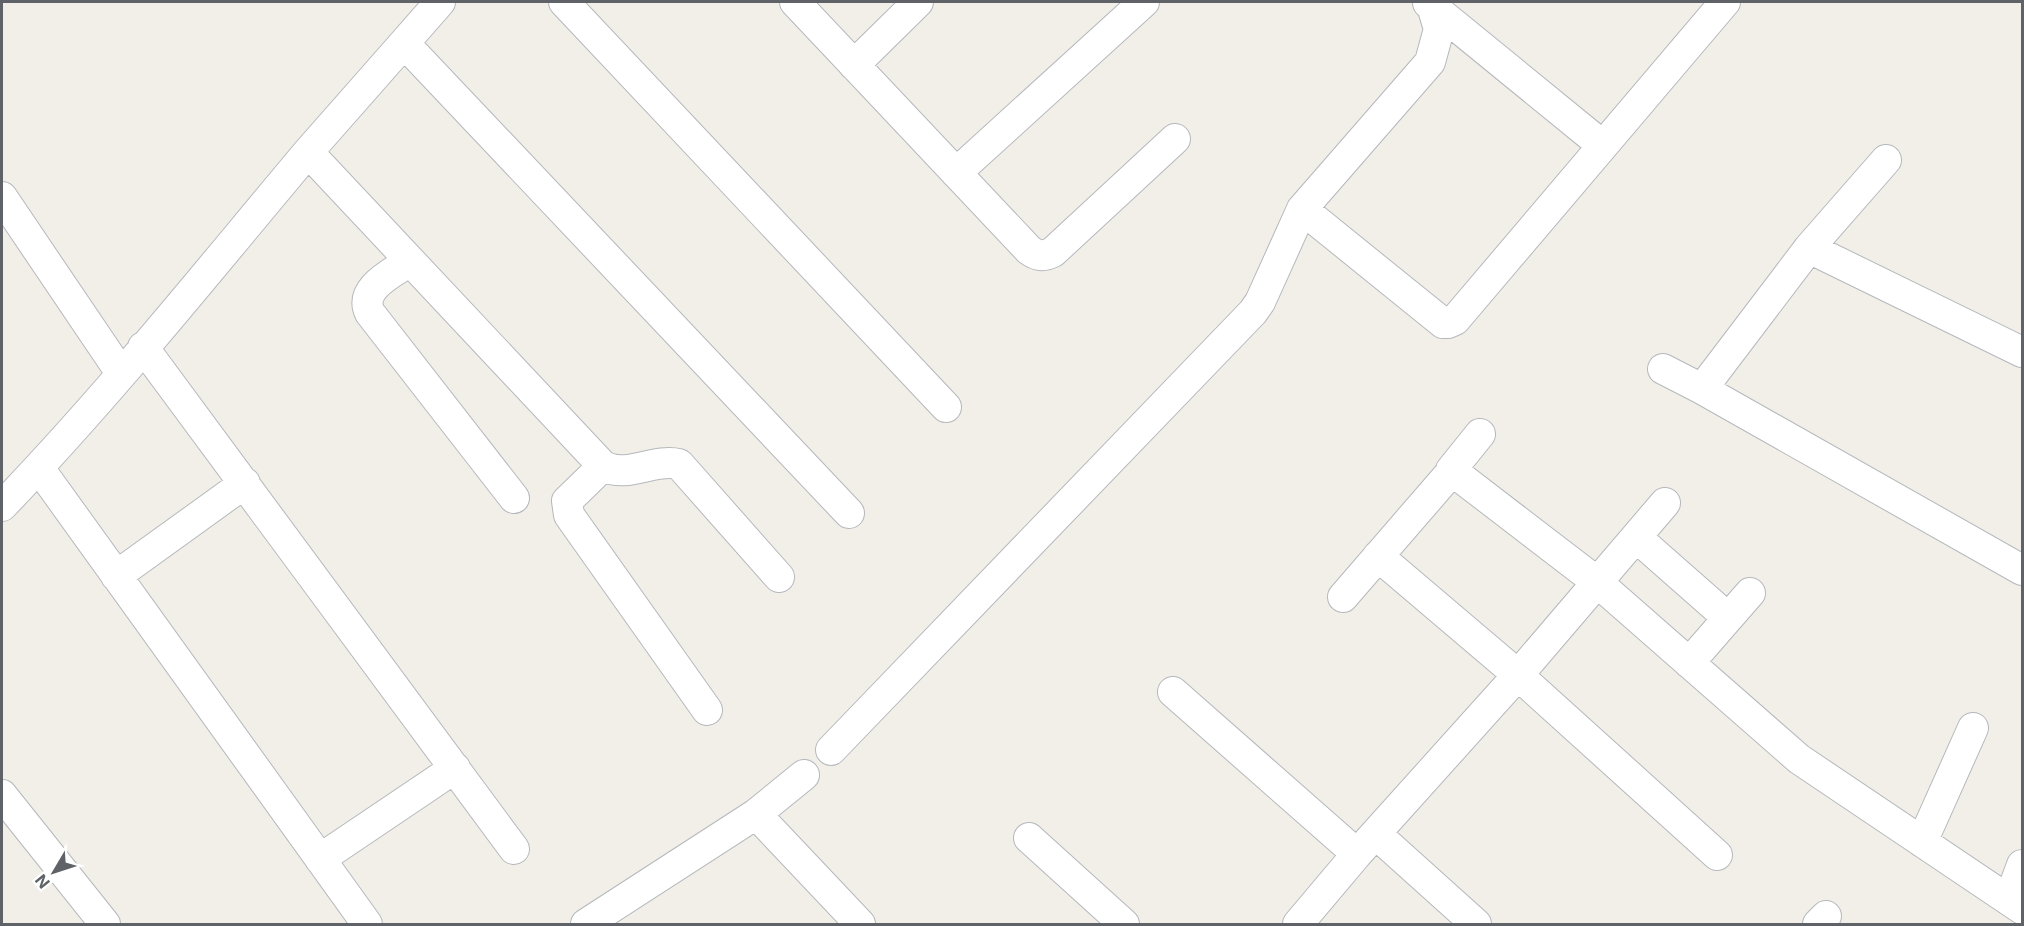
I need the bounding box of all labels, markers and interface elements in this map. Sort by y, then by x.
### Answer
north arrow [24,842,84,902]
text: N [31,870,54,892]

